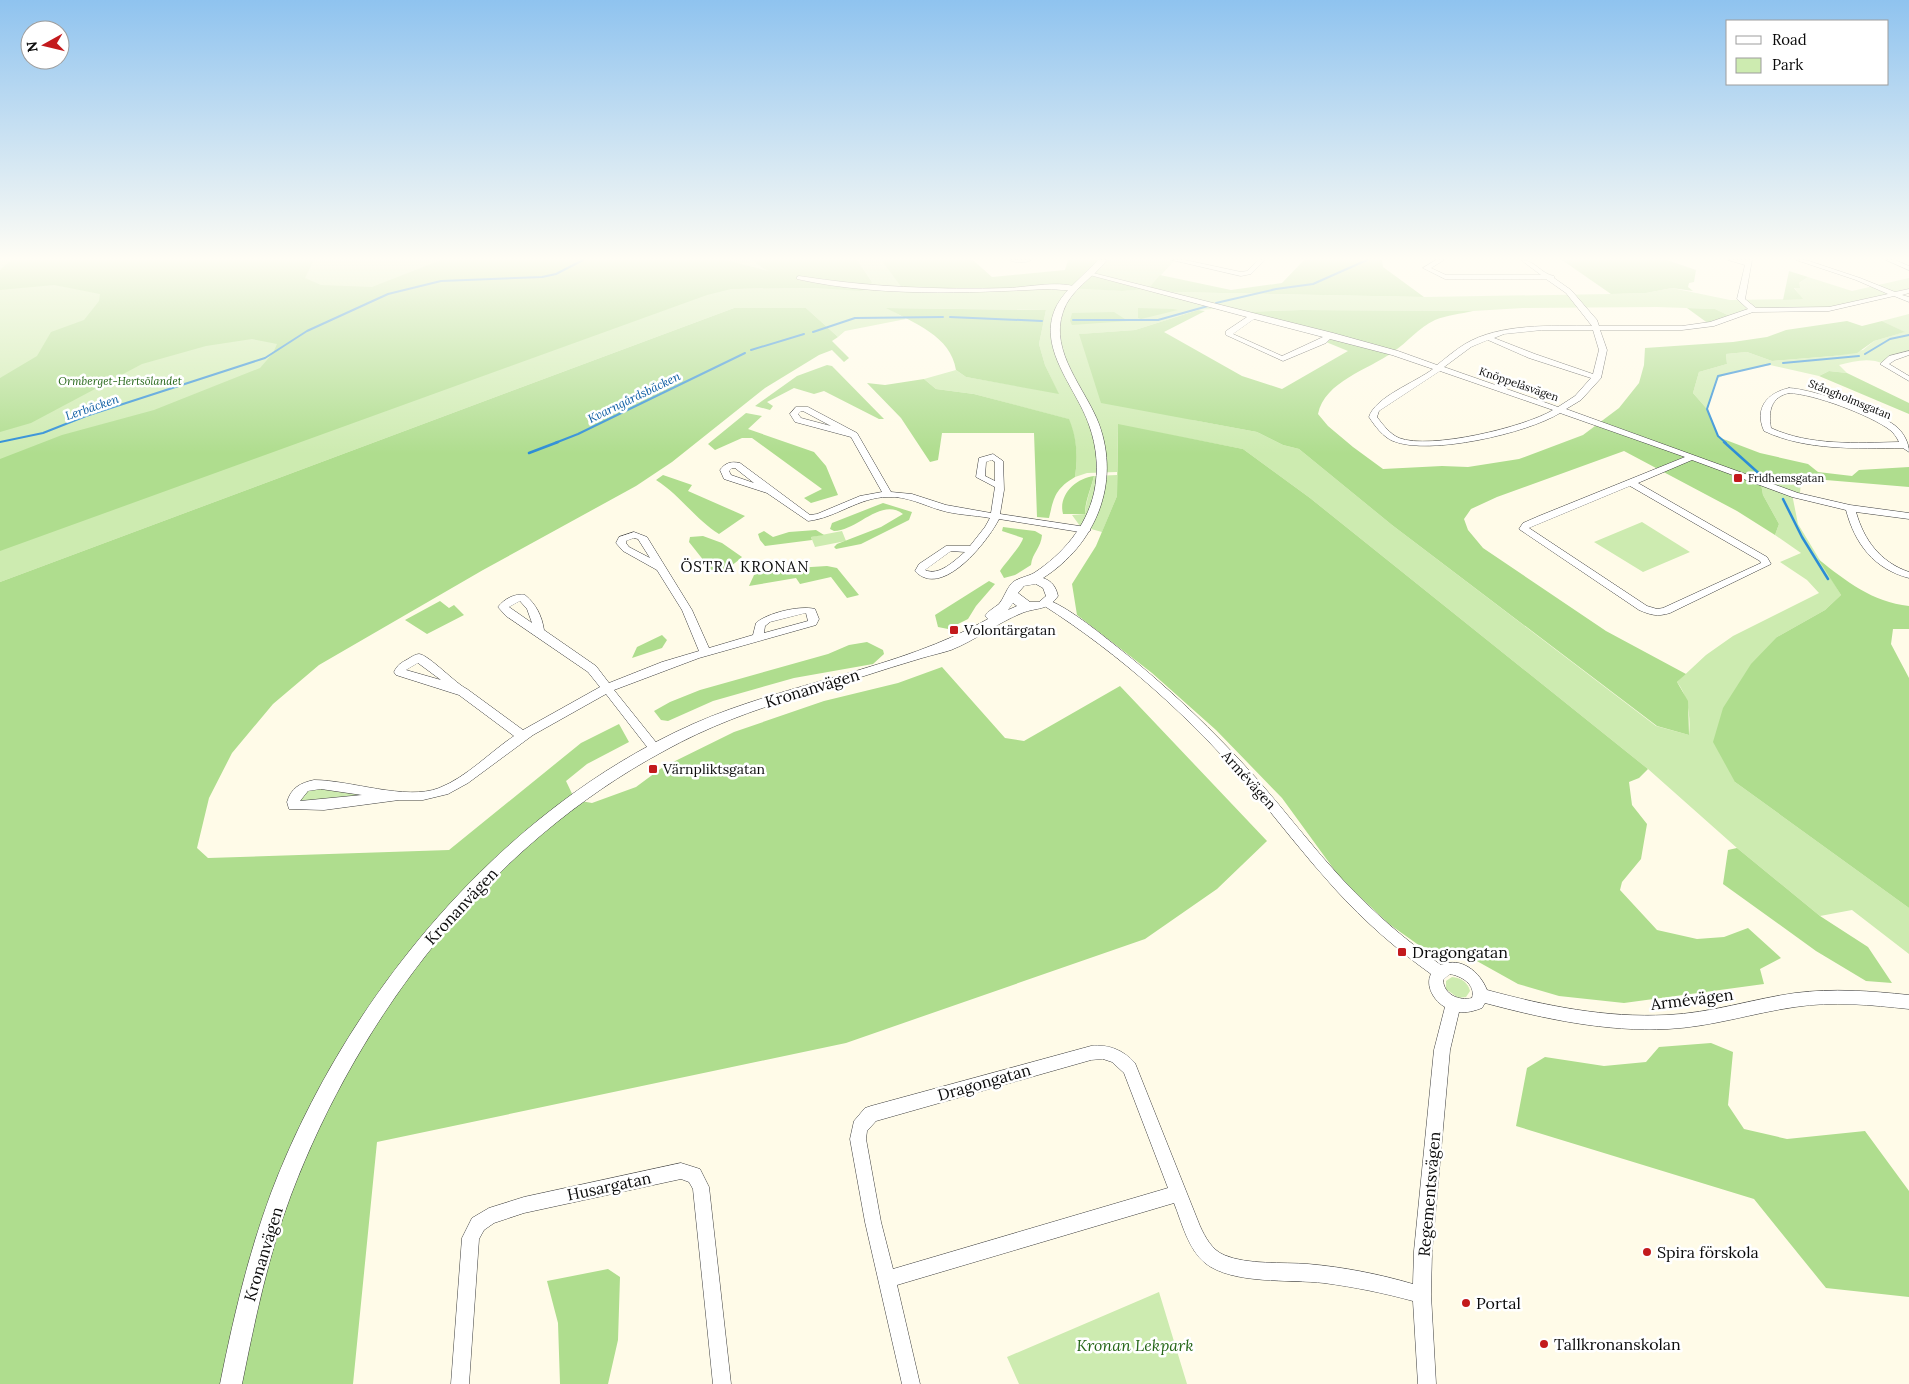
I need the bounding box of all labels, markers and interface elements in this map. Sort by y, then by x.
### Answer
north arrow [20,20,70,70]
legend [1726,20,1889,85]
text: Road [1772,30,1807,49]
text: N [22,40,42,53]
text: Park [1772,55,1803,74]
street label: Knöppelåsvägen [1477,364,1561,404]
water label: Kvarngårdsbäcken [585,368,683,426]
park label: Ormberget-Hertsölandet [58,374,182,388]
street label: Stångholmsgatan [1806,376,1894,422]
water label: Lerbäcken [63,391,121,423]
place label: Fridhemsgatan [1748,471,1824,485]
marker: Fridhemsgatan [1732,472,1744,484]
district label: ÖSTRA KRONAN [680,557,810,576]
place label: Volontärgatan [963,621,1056,639]
marker: Volontärgatan [948,624,960,636]
street label: Kronanvägen [762,664,862,712]
street label: Armévägen [1217,746,1280,813]
place label: Värnpliktsgatan [662,760,766,778]
marker: Värnpliktsgatan [647,763,659,775]
street label: Kronanvägen [420,863,502,949]
place label: Dragongatan [1412,942,1508,962]
marker: Dragongatan [1396,946,1408,958]
street label: Armévägen [1649,984,1735,1014]
street label: Dragongatan [935,1059,1033,1105]
street label: Regementsvägen [1414,1130,1444,1257]
street label: Husargatan [565,1167,653,1205]
street label: Kronanvägen [239,1204,287,1304]
place label: Spira förskola [1657,1242,1759,1262]
marker: Spira förskola [1641,1246,1653,1258]
place label: Portal [1476,1293,1521,1313]
marker: Portal [1460,1297,1472,1309]
place label: Tallkronanskolan [1554,1334,1681,1354]
park label: Kronan Lekpark [1076,1335,1194,1355]
marker: Tallkronanskolan [1538,1338,1550,1350]

